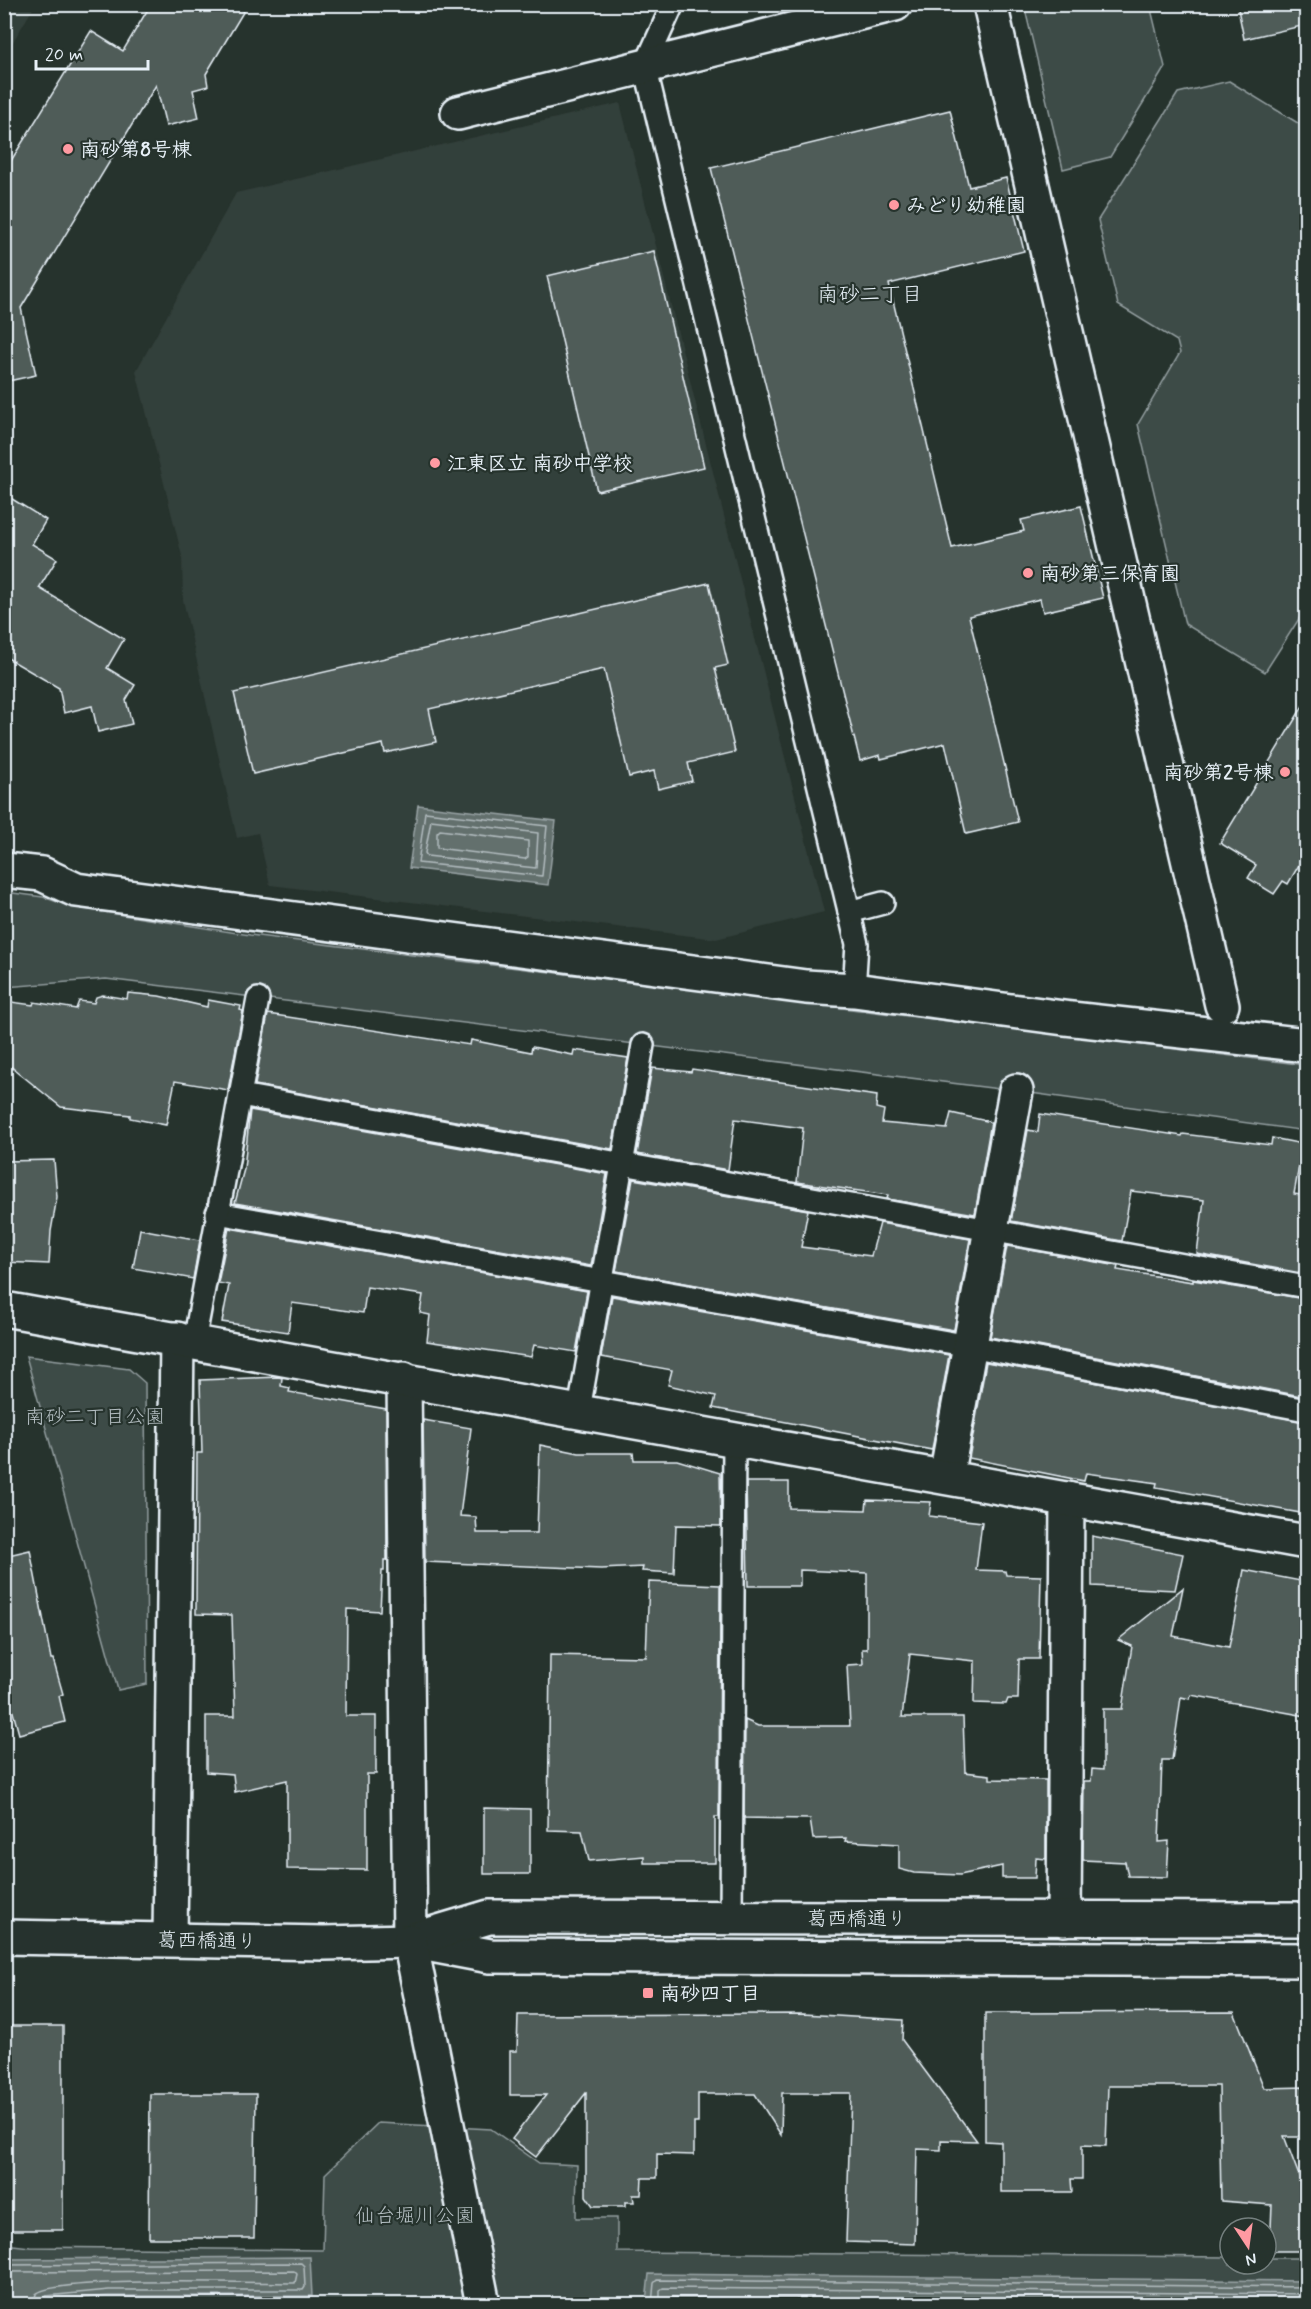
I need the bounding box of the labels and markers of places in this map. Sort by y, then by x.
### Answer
place label: 南砂第8号棟 [80,137,192,164]
marker: 南砂第8号棟 [61,142,75,156]
place label: みどり幼稚園 [906,193,1026,220]
marker: みどり幼稚園 [887,198,901,212]
place label: 江東区立 南砂中学校 [447,451,632,478]
marker: 江東区立 南砂中学校 [428,456,442,470]
place label: 南砂第三保育園 [1040,561,1180,588]
marker: 南砂第三保育園 [1021,566,1035,580]
place label: 南砂第2号棟 [1163,760,1274,787]
marker: 南砂第2号棟 [1278,765,1292,779]
place label: 南砂四丁目 [660,1981,760,2008]
marker: 南砂四丁目 [641,1986,655,2000]

